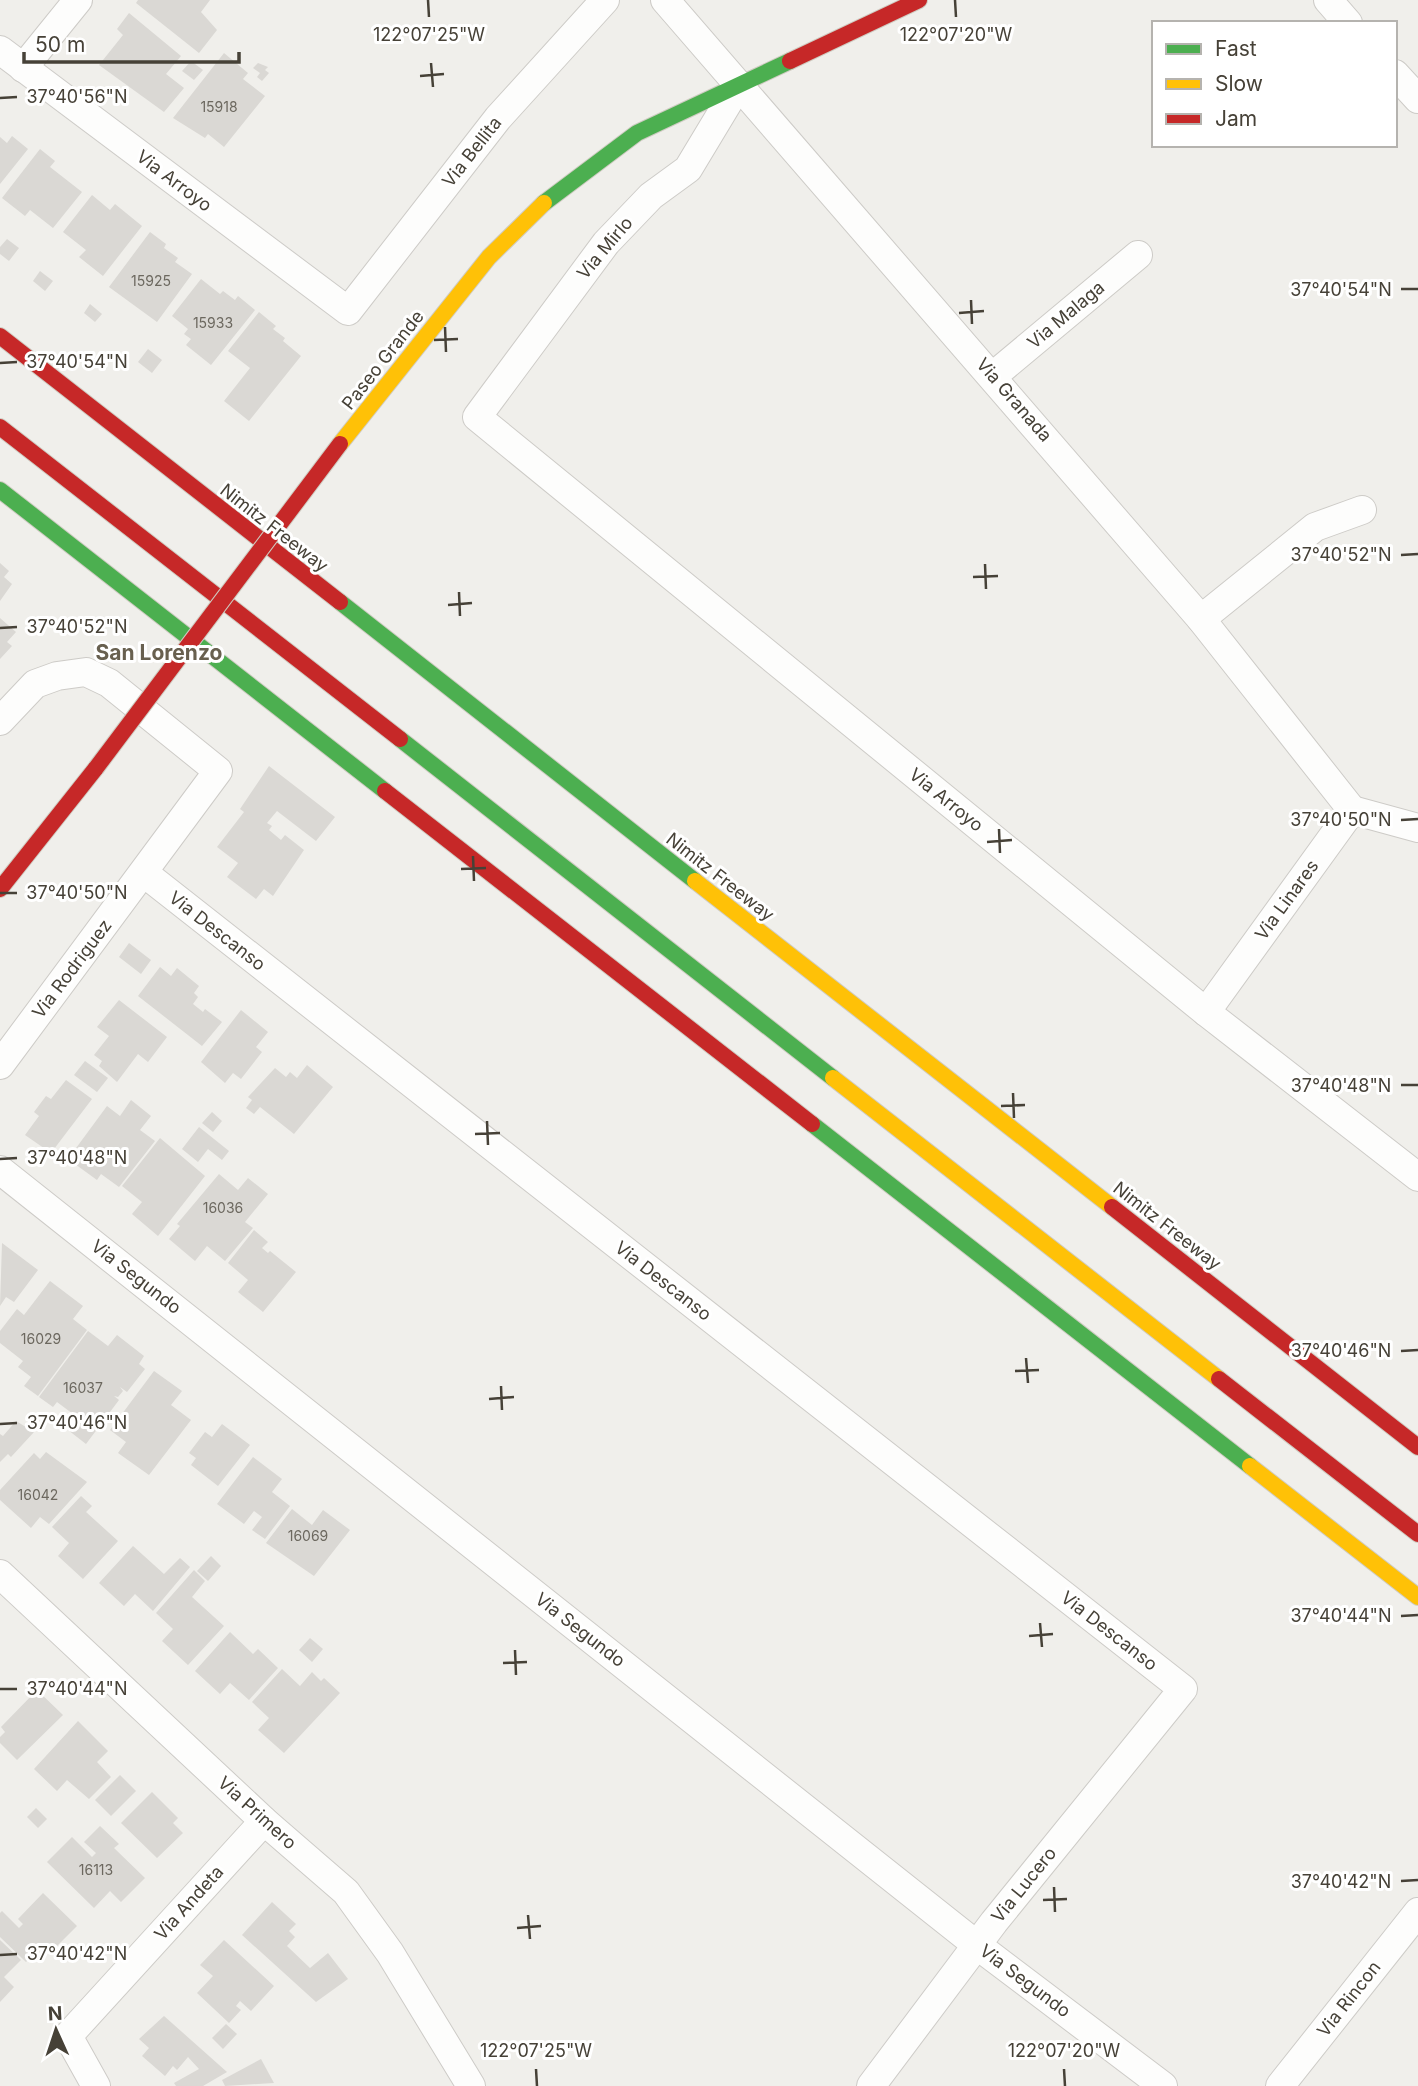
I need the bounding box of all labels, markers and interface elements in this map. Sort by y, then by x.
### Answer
scale bar [24,21,240,65]
legend [1152,21,1397,147]
text: 122°07'25"W [373,24,485,45]
text: 122°07'20"W [900,24,1013,45]
text: 50 m [35,32,85,57]
text: Fast [1215,36,1257,61]
text: Slow [1215,71,1263,96]
text: 37°40'56"N [26,86,128,107]
house number: 15918 [200,98,238,115]
text: Jam [1215,106,1257,131]
street label: Via Bellita [438,112,506,191]
street label: Via Arroyo [132,145,216,216]
street label: Via Mirlo [573,212,637,283]
house number: 15925 [131,272,171,289]
street label: Via Malaga [1023,276,1108,353]
text: 37°40'54"N [1290,279,1392,300]
street label: Paseo Grande [337,306,428,413]
house number: 15933 [193,314,233,331]
text: 37°40'54"N [26,351,128,372]
street label: Via Granada [972,353,1056,446]
street label: Nimitz Freeway [216,479,332,576]
text: 37°40'52"N [1291,544,1391,565]
text: 37°40'52"N [27,616,127,637]
district label: San Lorenzo [96,640,223,665]
street label: Via Arroyo [905,763,987,836]
text: 37°40'50"N [1290,809,1392,830]
street label: Nimitz Freeway [662,828,778,925]
street label: Via Linares [1251,856,1323,944]
text: 37°40'50"N [26,882,128,903]
street label: Via Descanso [165,886,270,975]
street label: Via Rodriguez [28,915,116,1022]
text: 37°40'48"N [1291,1075,1391,1096]
text: 37°40'48"N [27,1147,127,1168]
street label: Nimitz Freeway [1109,1177,1225,1274]
house number: 16036 [203,1199,243,1216]
street label: Via Segundo [87,1235,185,1318]
street label: Via Descanso [611,1236,716,1325]
house number: 16029 [21,1330,61,1347]
text: 37°40'46"N [1291,1340,1391,1361]
house number: 16037 [63,1379,103,1396]
text: 37°40'46"N [27,1412,127,1433]
house number: 16042 [18,1486,58,1503]
house number: 16069 [288,1527,328,1544]
street label: Via Descanso [1057,1586,1162,1675]
street label: Via Segundo [531,1588,629,1671]
text: 37°40'44"N [1290,1605,1392,1626]
text: 37°40'44"N [26,1678,128,1699]
street label: Via Primero [214,1772,301,1853]
street label: Via Lucero [987,1843,1060,1927]
house number: 16113 [79,1861,113,1878]
street label: Via Andeta [150,1861,227,1944]
text: 37°40'42"N [1291,1871,1391,1892]
street label: Via Segundo [976,1940,1075,2022]
text: 37°40'42"N [27,1943,127,1964]
street label: Via Rincon [1313,1957,1385,2041]
north arrow [21,1995,91,2065]
text: N [47,2002,63,2025]
text: 122°07'25"W [480,2040,592,2061]
text: 122°07'20"W [1008,2040,1121,2061]

